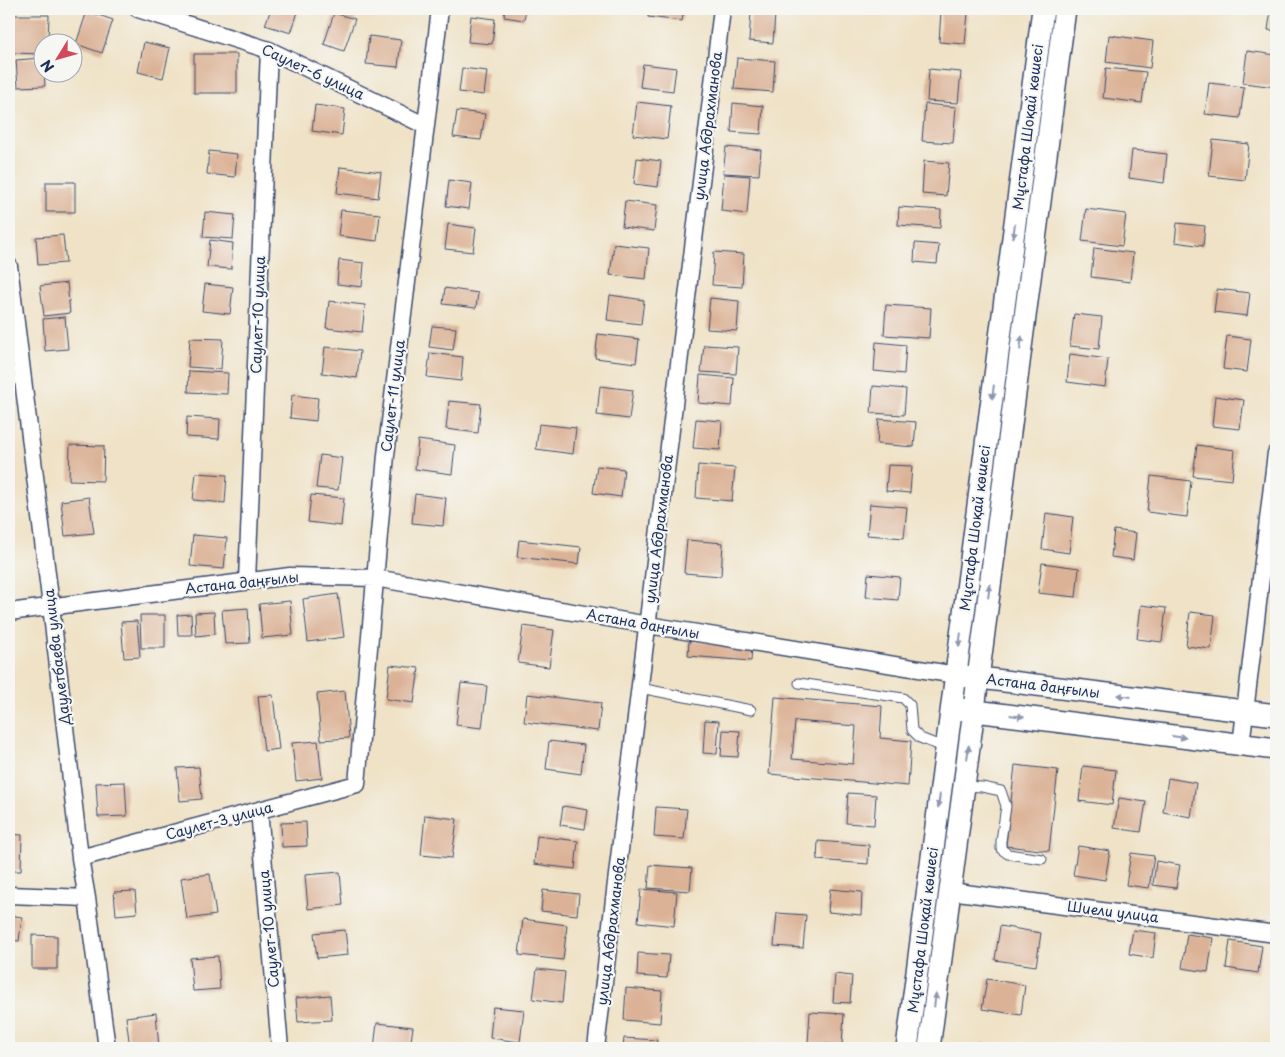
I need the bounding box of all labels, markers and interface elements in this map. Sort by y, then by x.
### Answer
north arrow [32,32,82,82]
street label: Саулет-6 улица [259,39,368,105]
street label: Мұстафа Шоқай көшесі [1007,43,1048,211]
street label: улица Абдрахманова [688,50,727,201]
text: N [35,55,59,77]
one-way arrow [1010,223,1018,239]
street label: Саулет-10 улица [245,255,270,374]
one-way arrow [1017,335,1025,351]
street label: Саулет-11 улица [375,338,410,453]
one-way arrow [989,384,997,400]
street label: Мұстафа Шоқай көшесі [954,444,995,612]
street label: улица Абдрахманова [639,453,678,604]
street label: Астана даңғылы [184,566,300,599]
one-way arrow [985,583,993,599]
street label: Даулетбаева улица [38,588,75,727]
street label: Астана даңғылы [585,603,701,644]
one-way arrow [956,632,964,648]
street label: Астана даңғылы [985,668,1101,703]
one-way arrow [1115,692,1131,700]
one-way arrow [1010,713,1026,721]
one-way arrow [1171,733,1187,741]
one-way arrow [964,744,972,760]
one-way arrow [935,793,943,809]
street label: Саулет-3 улица [163,796,275,845]
street label: Мұстафа Шоқай көшесі [902,846,943,1014]
street label: улица Абдрахманова [591,855,630,1006]
street label: Саулет-10 улица [253,869,284,989]
street label: Шиели улица [1066,895,1160,928]
one-way arrow [931,992,939,1008]

